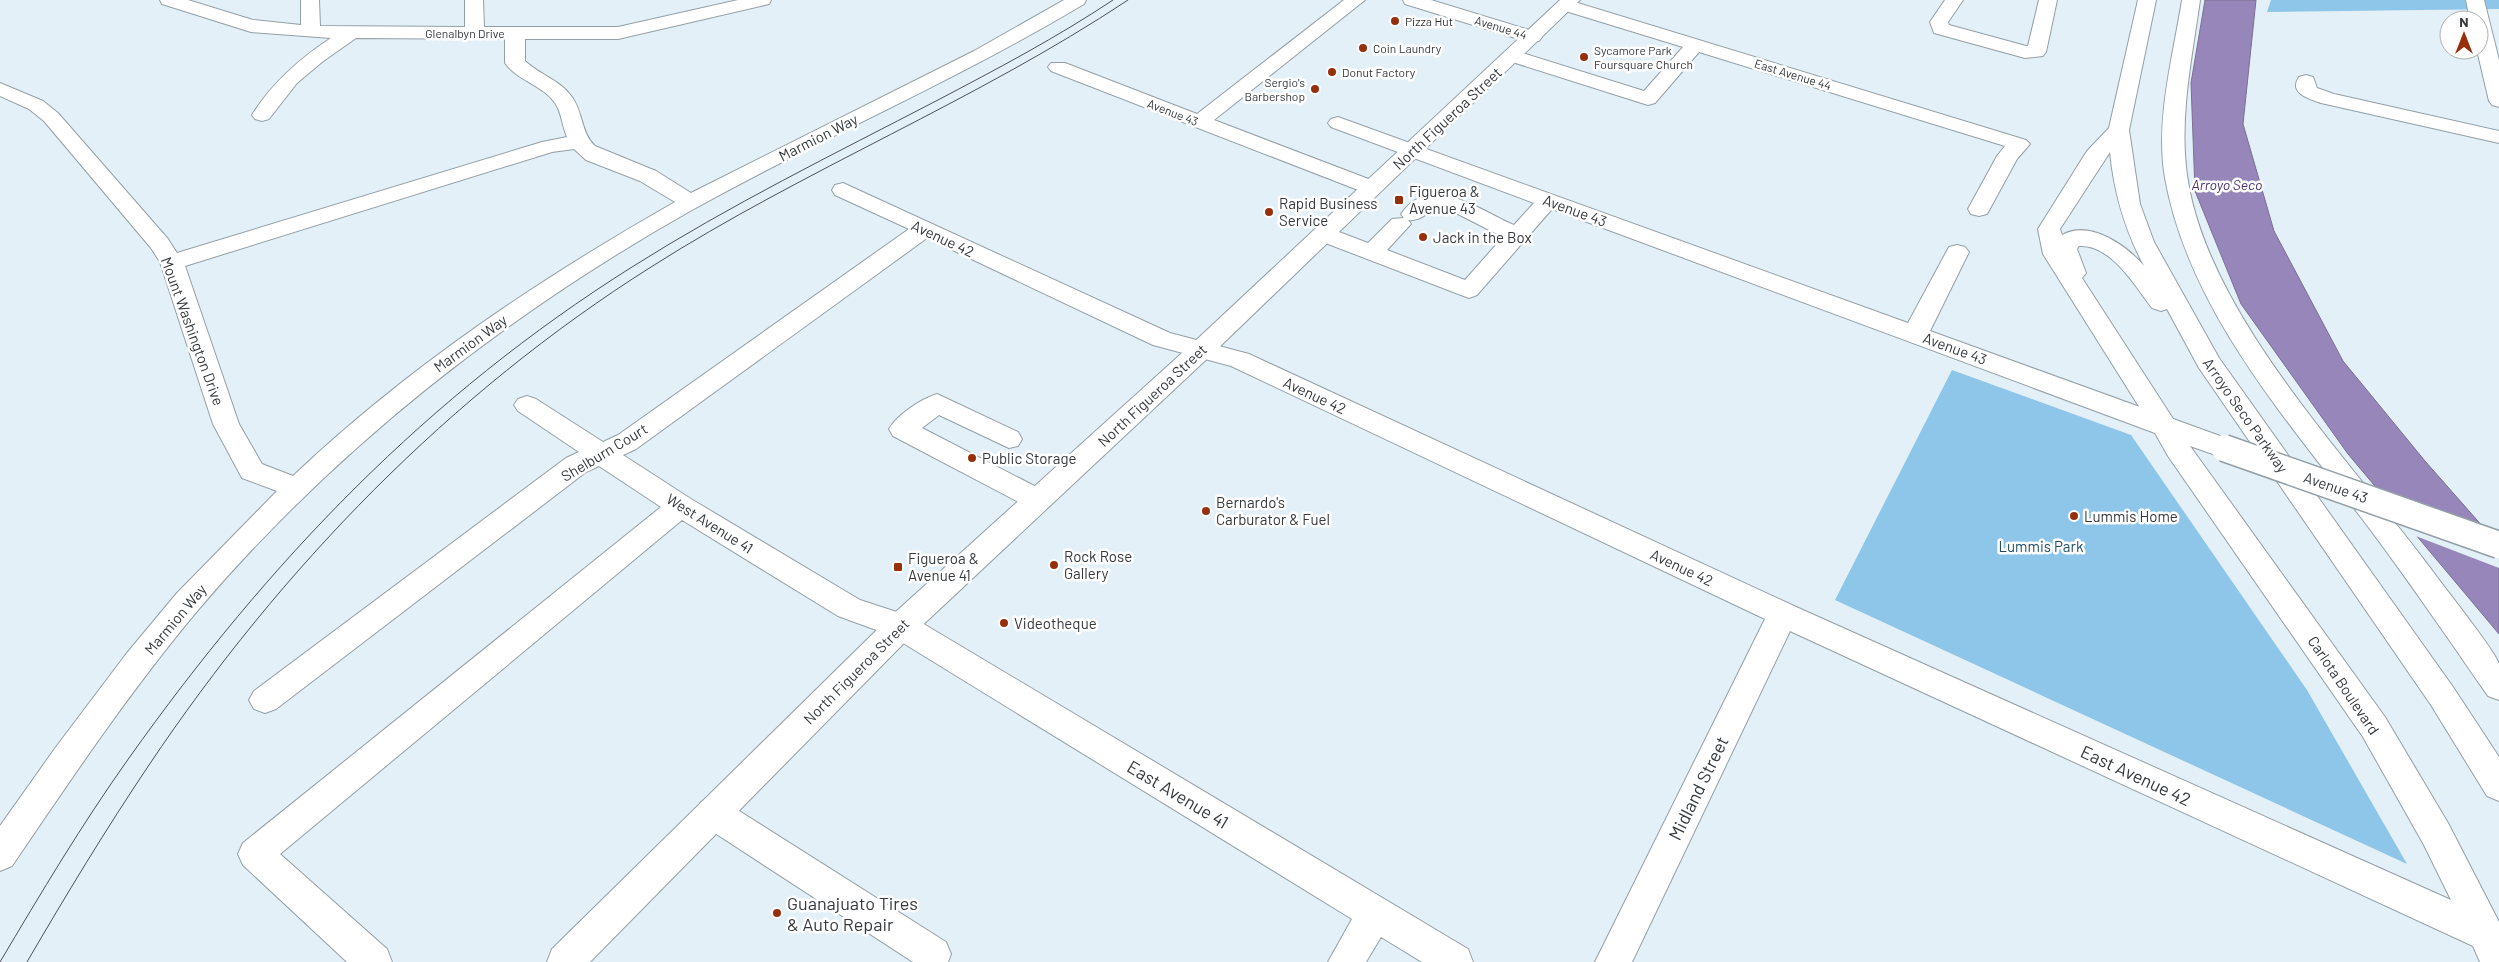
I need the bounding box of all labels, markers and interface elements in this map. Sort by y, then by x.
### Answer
north arrow [2439,10,2489,60]
street label: Avenue 44 [1473,12,1529,42]
text: N [2459,13,2469,30]
place label: Pizza Hut [1405,14,1453,28]
marker: Pizza Hut [1389,15,1401,27]
street label: Glenalbyn Drive [425,26,505,40]
place label: Coin Laundry [1373,41,1442,55]
marker: Coin Laundry [1357,42,1369,54]
place label: Sycamore Park Foursquare Church [1594,43,1693,71]
marker: Sycamore Park Foursquare Church [1578,51,1590,63]
street label: East Avenue 44 [1753,56,1833,92]
street label: North Figueroa Street [1389,63,1505,173]
place label: Donut Factory [1342,65,1416,79]
marker: Donut Factory [1326,66,1338,78]
place label: Sergio's Barbershop [1245,75,1305,103]
marker: Sergio's Barbershop [1309,83,1321,95]
street label: Avenue 43 [1146,96,1200,128]
street label: Marmion Way [775,109,861,165]
water label: Arroyo Seco [2192,176,2262,193]
place label: Figueroa & Avenue 43 [1409,182,1480,217]
street label: Avenue 43 [1541,190,1609,230]
place label: Rapid Business Service [1279,194,1377,229]
marker: Figueroa & Avenue 43 [1393,194,1405,206]
marker: Rapid Business Service [1263,206,1275,218]
street label: Avenue 42 [909,216,977,260]
place label: Jack in the Box [1433,228,1532,246]
marker: Jack in the Box [1417,231,1429,243]
street label: Mount Washington Drive [158,254,228,408]
street label: Marmion Way [430,310,510,376]
street label: Avenue 43 [1921,328,1989,368]
street label: North Figueroa Street [1094,340,1210,450]
street label: Arroyo Seco Parkway [2200,354,2292,476]
street label: Avenue 42 [1281,373,1349,417]
street label: Shelburn Court [558,419,650,485]
place label: Public Storage [982,449,1076,467]
marker: Public Storage [966,452,978,464]
street label: Avenue 43 [2302,468,2370,506]
street label: West Avenue 41 [663,489,757,557]
place label: Bernardo's Carburator & Fuel [1216,493,1330,528]
marker: Bernardo's Carburator & Fuel [1200,505,1212,517]
place label: Lummis Home [2084,507,2178,525]
marker: Lummis Home [2068,510,2080,522]
park label: Lummis Park [1999,537,2084,555]
street label: Avenue 42 [1648,545,1716,589]
place label: Rock Rose Gallery [1064,547,1132,582]
place label: Figueroa & Avenue 41 [908,549,979,584]
marker: Rock Rose Gallery [1048,559,1060,571]
marker: Figueroa & Avenue 41 [892,561,904,573]
street label: Marmion Way [140,580,210,658]
street label: North Figueroa Street [799,614,913,728]
place label: Videotheque [1014,614,1097,632]
marker: Videotheque [998,617,1010,629]
street label: Carlota Boulevard [2304,632,2384,738]
street label: Midland Street [1663,732,1733,844]
street label: East Avenue 42 [2077,740,2195,810]
street label: East Avenue 41 [1123,755,1233,833]
place label: Guanajuato Tires & Auto Repair [787,892,918,935]
marker: Guanajuato Tires & Auto Repair [771,907,783,919]

